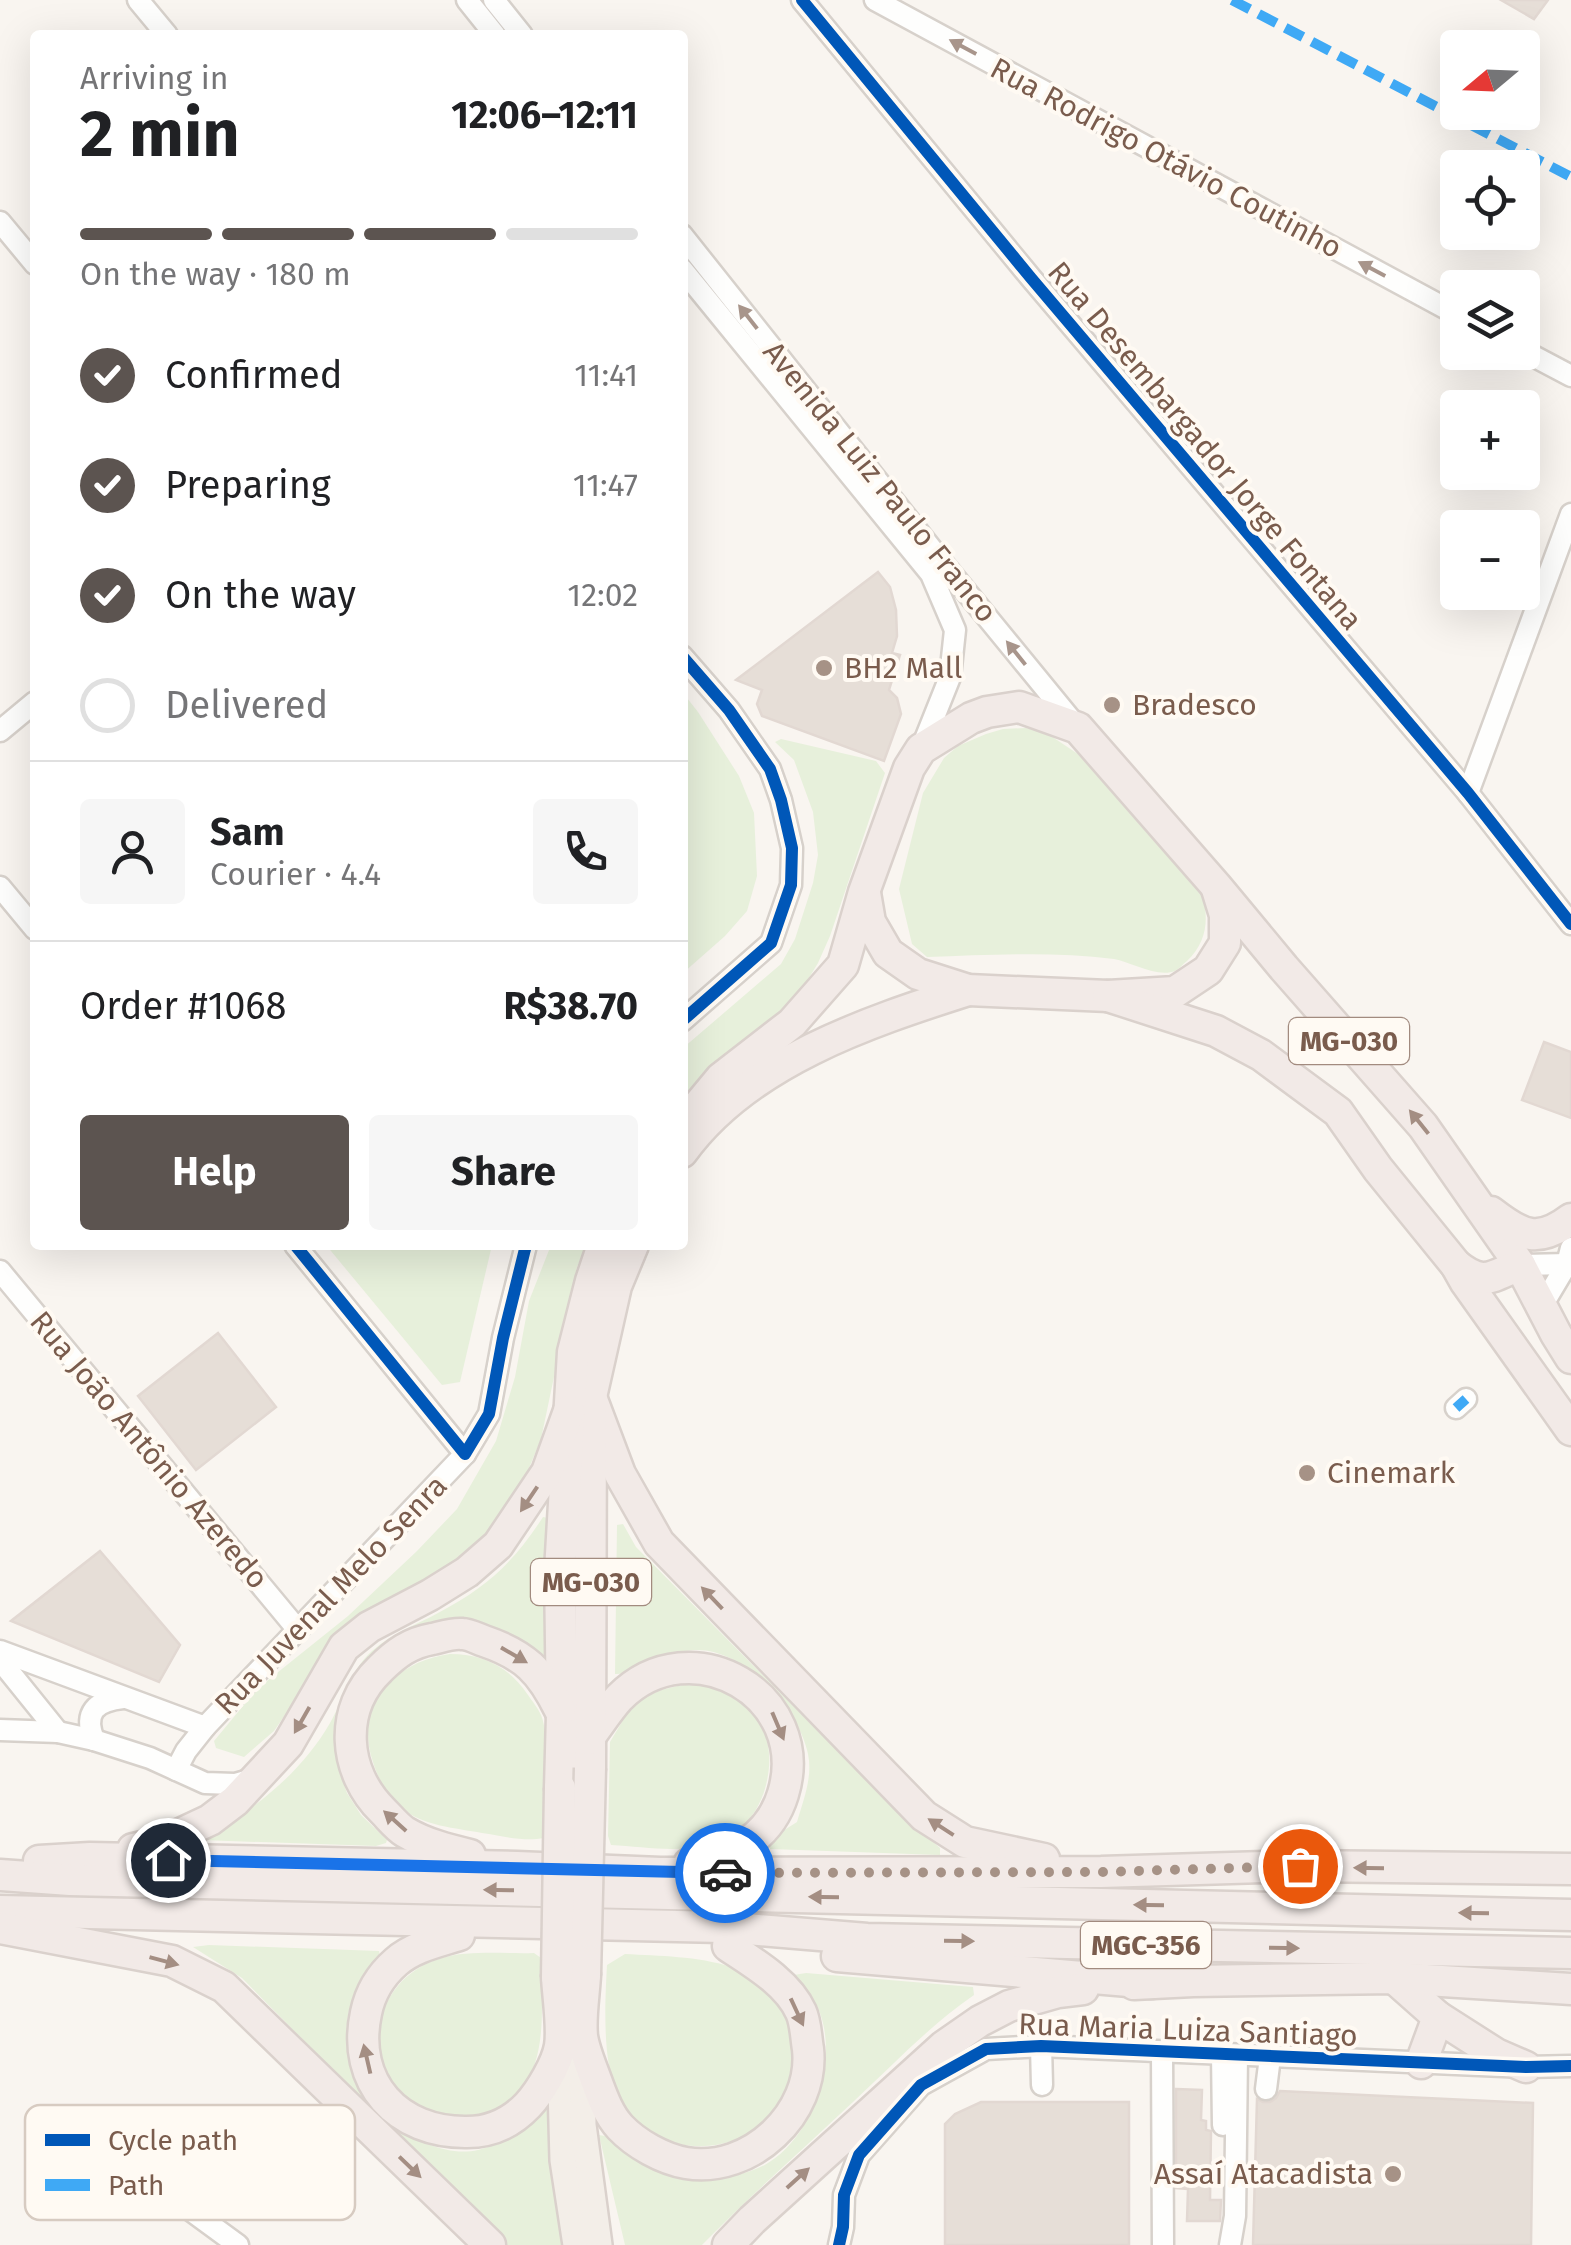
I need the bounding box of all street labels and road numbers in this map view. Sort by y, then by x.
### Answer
street label: Rua Rodrigo Otávio Coutinho [984,50,1348,266]
street label: Rua Desembargador Jorge Fontana [1040,254,1370,638]
street label: Avenida Luiz Paulo Franco [756,334,1004,630]
road number: MG-030 [1289,1018,1409,1064]
street label: Rua João Antônio Azeredo [22,1304,276,1596]
street label: Rua Juvenal Melo Senra [207,1468,455,1722]
road number: MG-030 [531,1559,651,1605]
road number: MGC-356 [1081,1922,1211,1968]
street label: Rua Maria Luiza Santiago [1018,2006,1358,2054]

